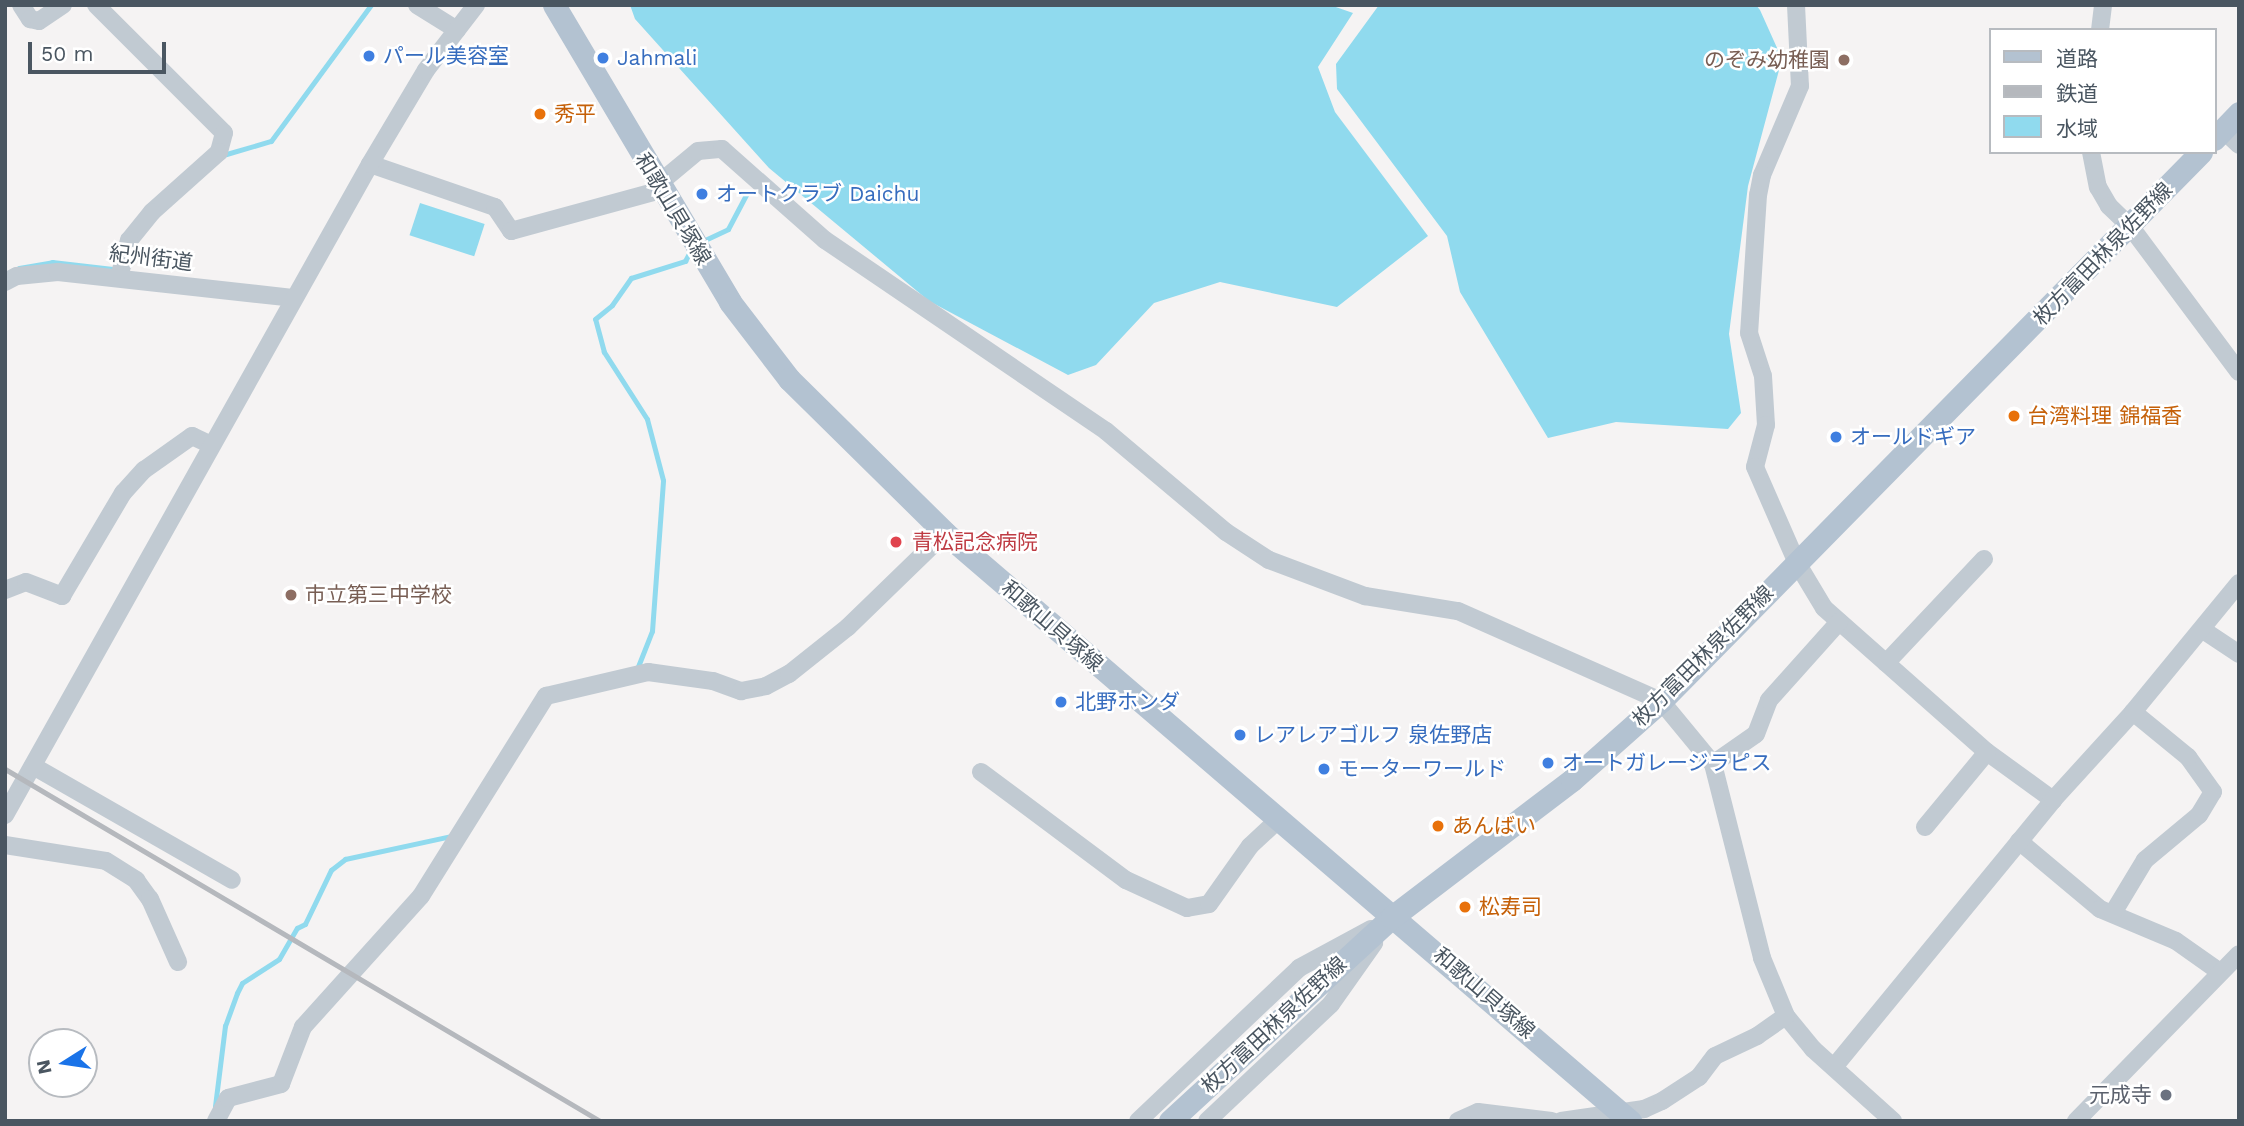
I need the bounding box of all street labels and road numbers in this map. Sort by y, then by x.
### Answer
street label: 和歌山貝塚線 [630,149,716,269]
street label: 枚方富田林泉佐野線 [2028,177,2178,331]
street label: 紀州街道 [108,240,194,276]
street label: 和歌山貝塚線 [996,575,1108,677]
street label: 枚方富田林泉佐野線 [1627,580,1779,732]
street label: 和歌山貝塚線 [1428,942,1540,1044]
street label: 枚方富田林泉佐野線 [1196,951,1352,1099]

